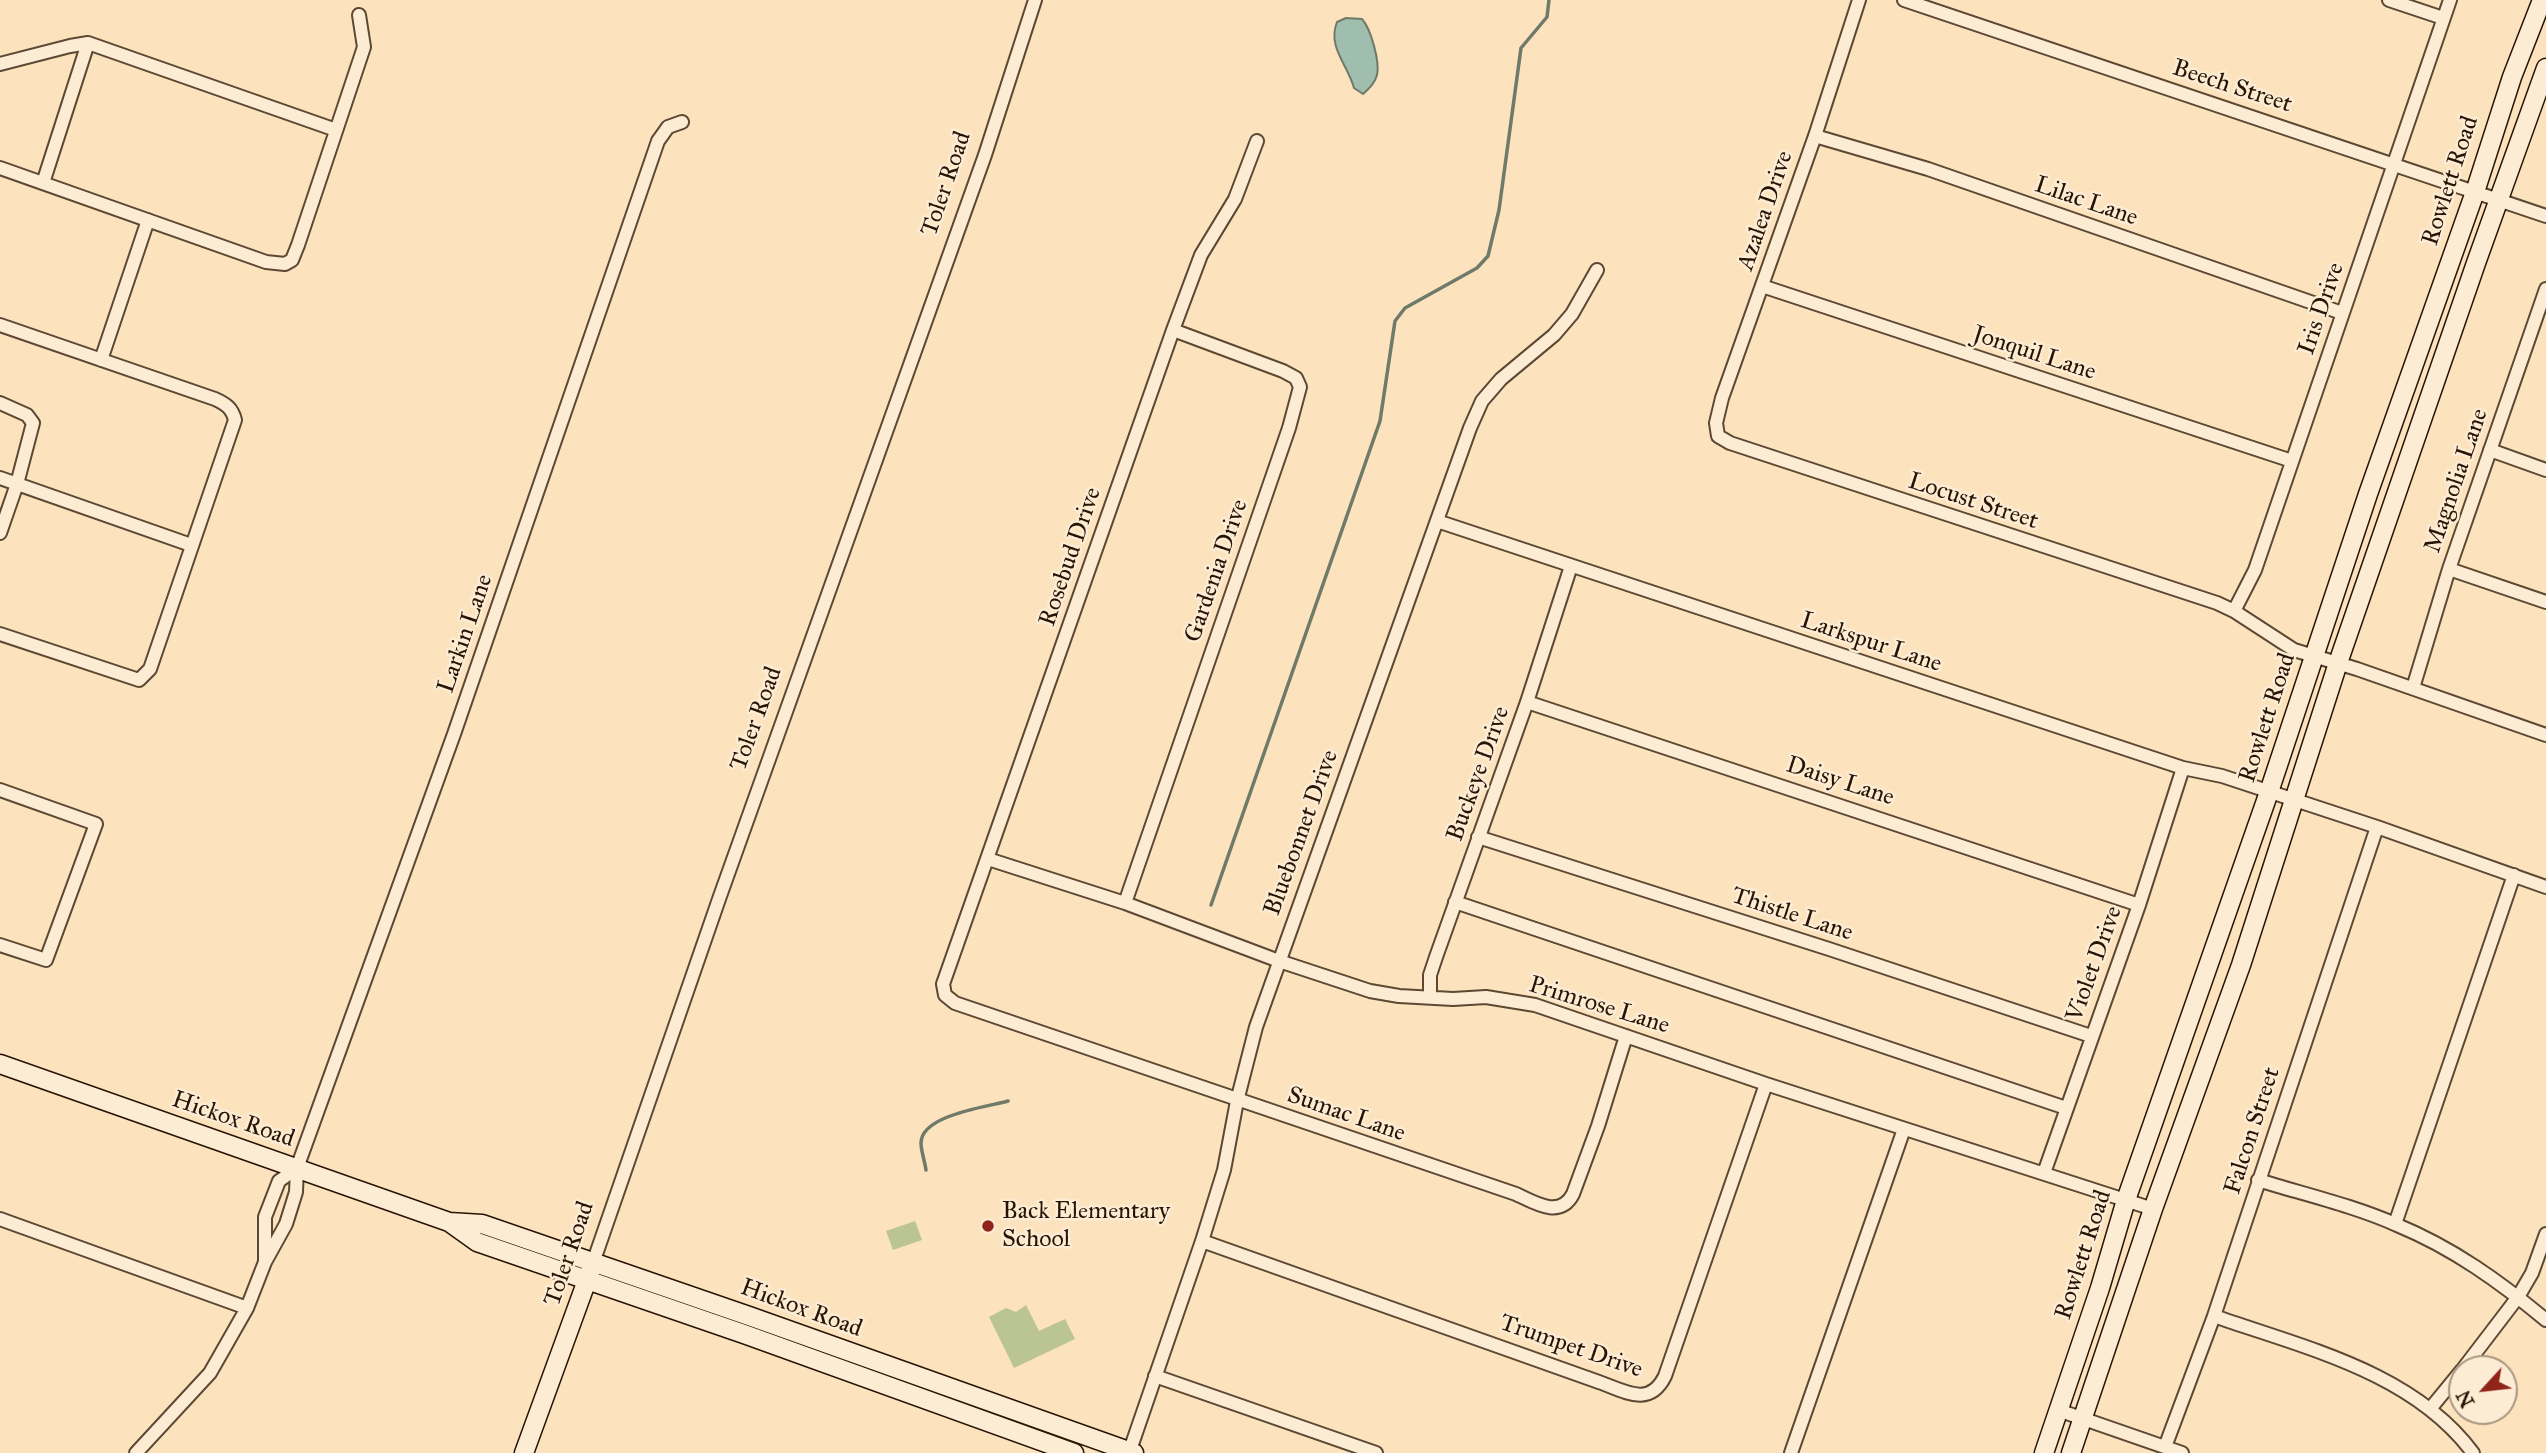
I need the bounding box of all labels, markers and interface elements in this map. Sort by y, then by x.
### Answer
street label: Beech Street [2169,54,2295,120]
street label: Rowlett Road [2417,113,2485,249]
street label: Toler Road [916,128,978,240]
street label: Azalea Drive [1732,147,1800,275]
street label: Lilac Lane [2031,171,2141,233]
street label: Iris Drive [2293,259,2351,359]
street label: Jonquil Lane [1969,321,2099,387]
street label: Magnolia Lane [2419,405,2495,557]
street label: Locust Street [1904,467,2042,537]
street label: Rosebud Drive [1034,484,1108,630]
street label: Gardenia Drive [1179,496,1255,646]
street label: Larkin Lane [432,571,500,697]
street label: Larkspur Lane [1797,607,1945,679]
street label: Rowlett Road [2234,650,2302,786]
street label: Toler Road [725,663,789,775]
street label: Buckeye Drive [1441,703,1517,845]
street label: Bluebonnet Drive [1259,746,1345,920]
street label: Daisy Lane [1782,751,1898,813]
street label: Thistle Lane [1728,882,1856,948]
street label: Violet Drive [2061,902,2129,1026]
street label: Primrose Lane [1525,971,1673,1041]
street label: Falcon Street [2219,1064,2287,1198]
street label: Sumac Lane [1283,1081,1409,1149]
street label: Hickox Road [168,1086,298,1154]
street label: Rowlett Road [2050,1187,2118,1323]
street label: Toler Road [539,1198,601,1310]
place label: Back Elementary School [1002,1198,1170,1254]
marker: Back Elementary School [980,1218,996,1234]
street label: Hickox Road [736,1274,866,1344]
street label: Trumpet Drive [1496,1309,1646,1385]
north arrow [2448,1355,2518,1425]
text: N [2452,1386,2480,1411]

